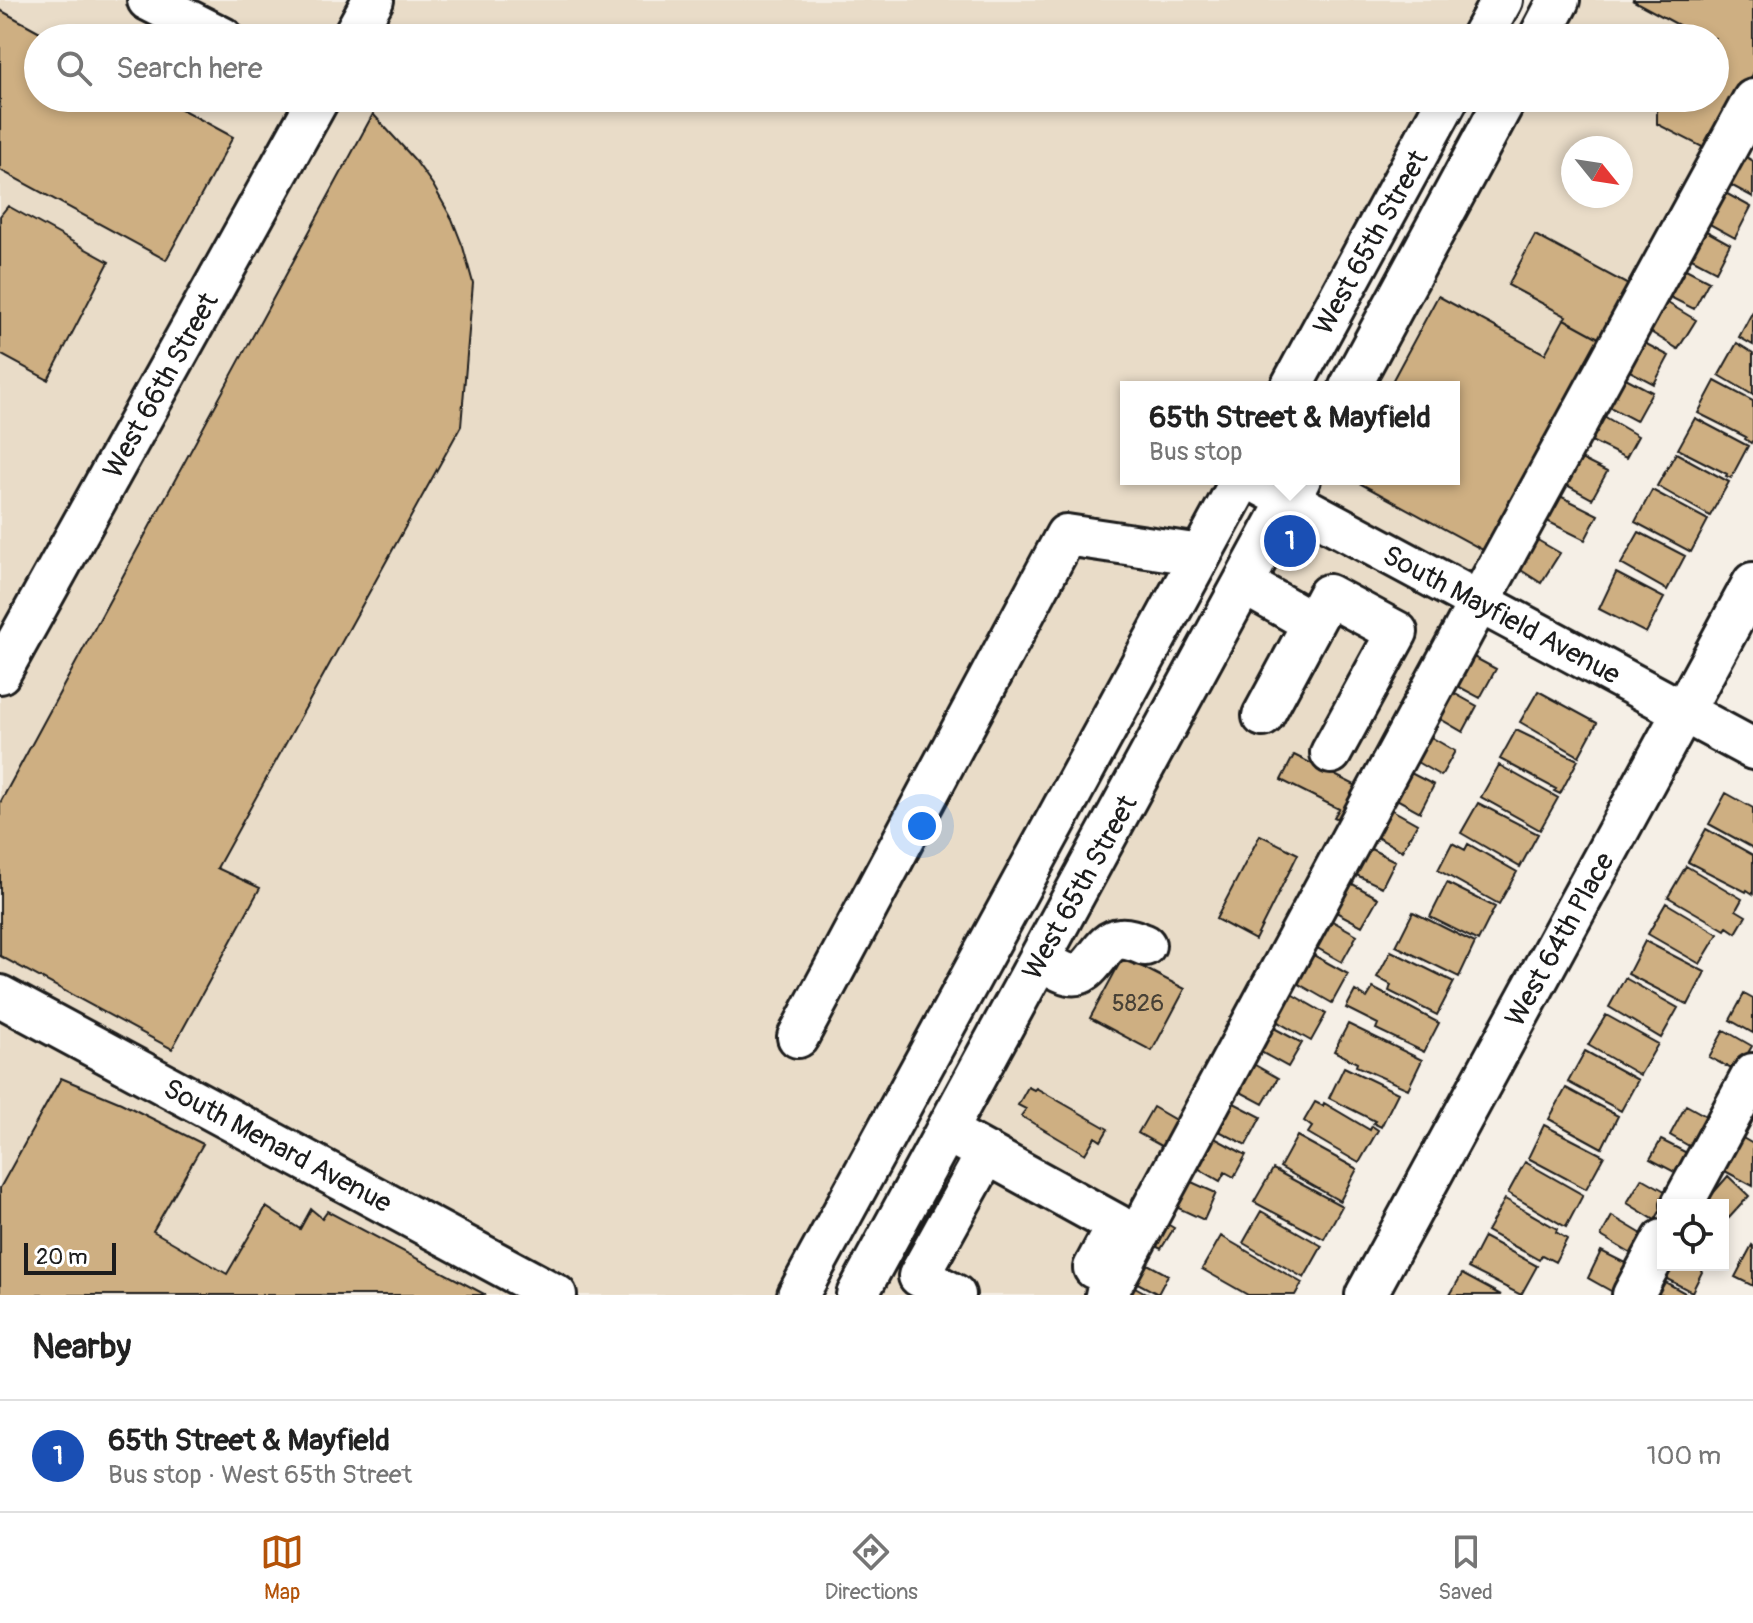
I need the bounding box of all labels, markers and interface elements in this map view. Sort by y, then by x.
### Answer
search box [24,24,1729,112]
icon: search [52,46,96,90]
text: Search here [116,50,263,87]
north arrow [1561,136,1633,208]
street label: West 65th Street [1306,144,1437,341]
street label: West 66th Street [96,286,227,485]
popup [1120,381,1460,485]
text: 65th Street & Mayfield [1149,399,1431,436]
text: Bus stop [1149,436,1243,468]
pin: 1 [1264,511,1316,571]
street label: South Mayfield Avenue [1377,538,1626,693]
street label: West 65th Street [1015,789,1146,986]
your location [902,806,942,846]
street label: West 64th Place [1498,846,1623,1033]
house number: 5826 [1112,989,1164,1018]
street label: South Menard Avenue [157,1071,398,1221]
map controls [1657,1199,1729,1271]
button: locate [1657,1199,1729,1271]
scale bar [24,1239,116,1275]
text: 20 m [36,1243,88,1271]
text: Nearby [32,1326,131,1369]
text: 65th Street & Mayfield [108,1422,390,1459]
text: 1 [53,1440,63,1472]
text: 100 m [1647,1440,1721,1472]
text: Bus stop · West 65th Street [108,1459,412,1491]
tab: Map [260,1530,304,1606]
tab: Directions [825,1530,918,1606]
tab: Saved [1438,1530,1493,1606]

